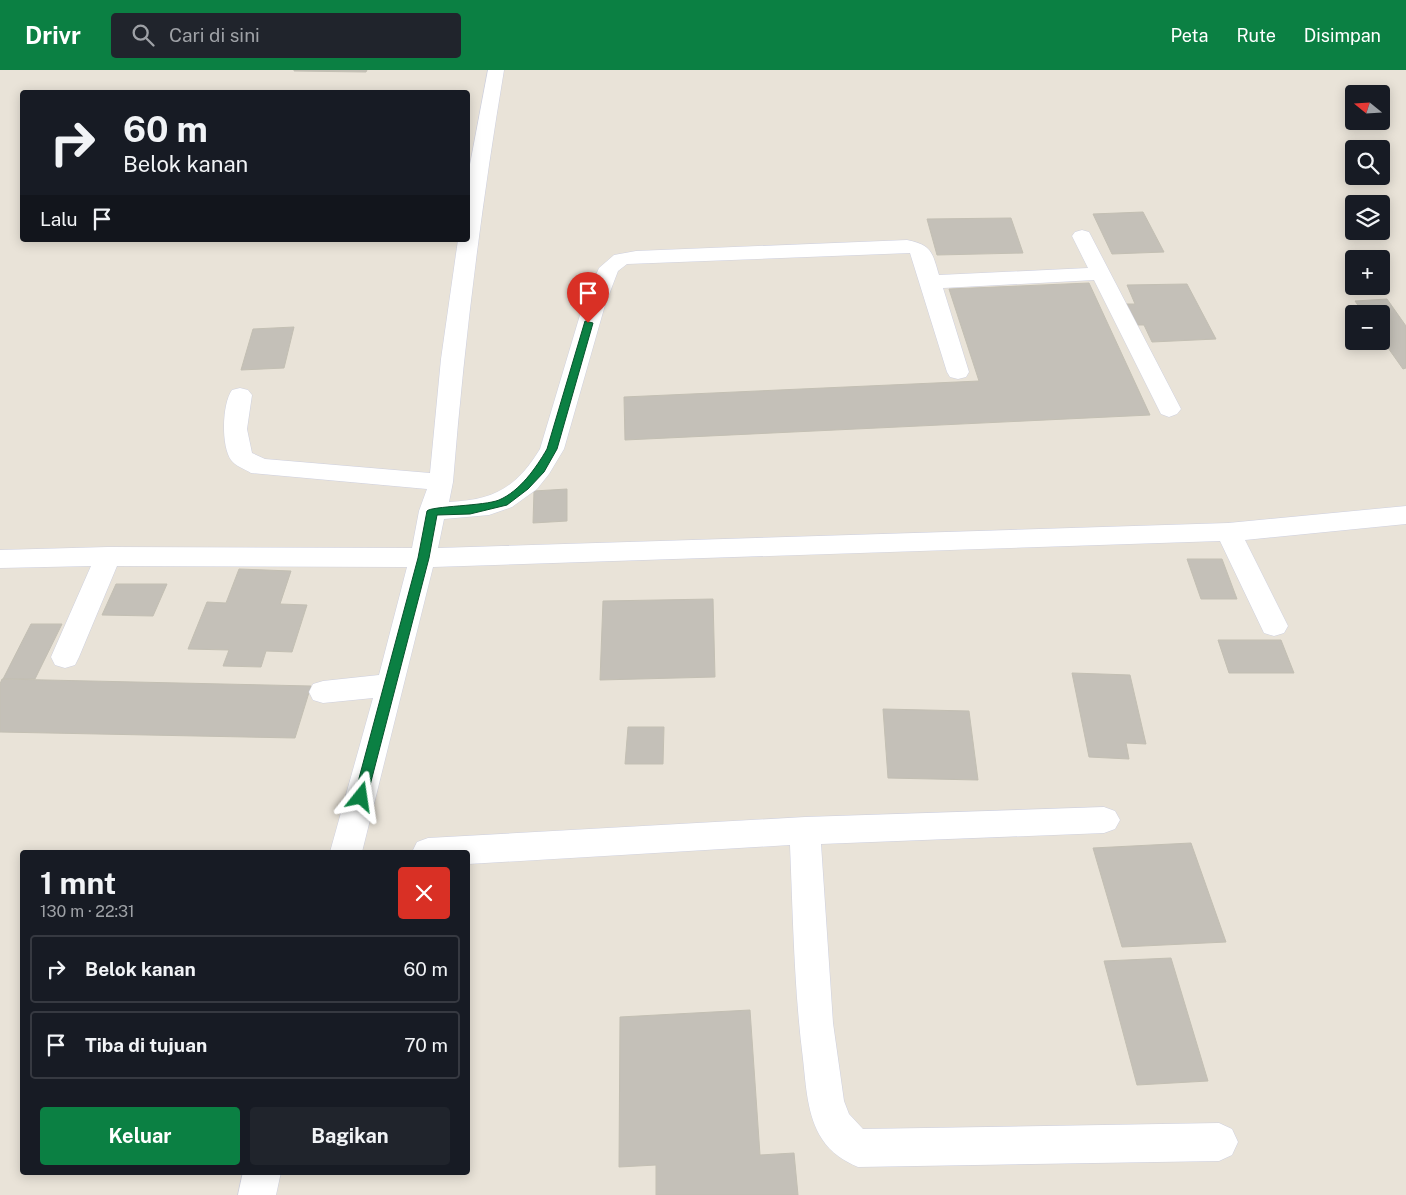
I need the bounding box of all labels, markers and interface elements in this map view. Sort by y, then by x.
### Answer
search box [111,13,461,58]
text: Drivr [25,21,81,49]
icon: search [129,21,157,49]
text: Cari di sini [169,24,260,46]
text: Peta [1170,25,1208,46]
text: Rute [1236,25,1276,46]
text: Disimpan [1304,25,1381,46]
north arrow [1345,85,1390,130]
map controls [1345,85,1390,350]
text: 60 m [123,109,208,150]
icon: right [40,110,105,175]
button: search [1345,140,1390,185]
text: Belok kanan [123,151,248,177]
button: layers [1345,195,1390,240]
icon: arrive [88,205,116,233]
text: Lalu [40,208,78,230]
button: + [1345,250,1390,295]
pin [567,272,609,323]
icon: arrive [574,279,602,307]
button: − [1345,305,1390,350]
position arrow [334,770,386,822]
text: 1 mnt [40,865,116,901]
button: close [398,867,450,919]
text: 130 m · 22:31 [40,902,135,921]
icon: right [42,955,70,983]
text: Belok kanan [85,958,196,980]
text: 60 m [404,958,448,980]
icon: arrive [42,1031,70,1059]
text: Tiba di tujuan [85,1034,207,1056]
text: 70 m [404,1034,448,1056]
button: Keluar [40,1107,240,1165]
button: Bagikan [250,1107,450,1165]

